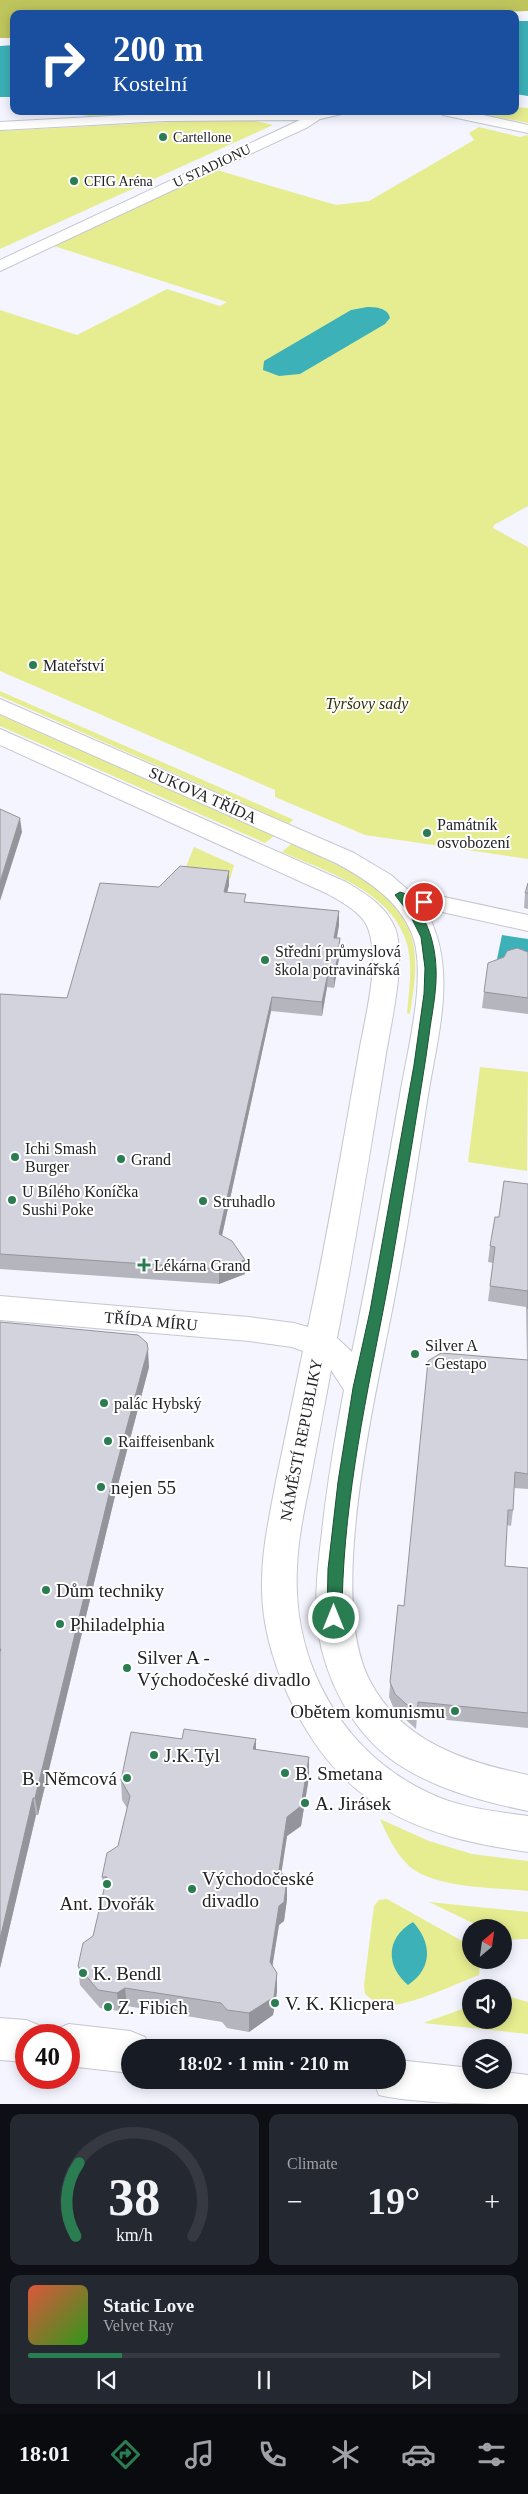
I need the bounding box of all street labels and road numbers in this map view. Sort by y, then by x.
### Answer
street label: U STADIONU [171,141,253,191]
street label: SUKOVA TŘÍDA [146,763,260,827]
street label: TŘÍDA MÍRU [104,1307,199,1334]
street label: NÁMĚSTÍ REPUBLIKY [276,1357,325,1523]

